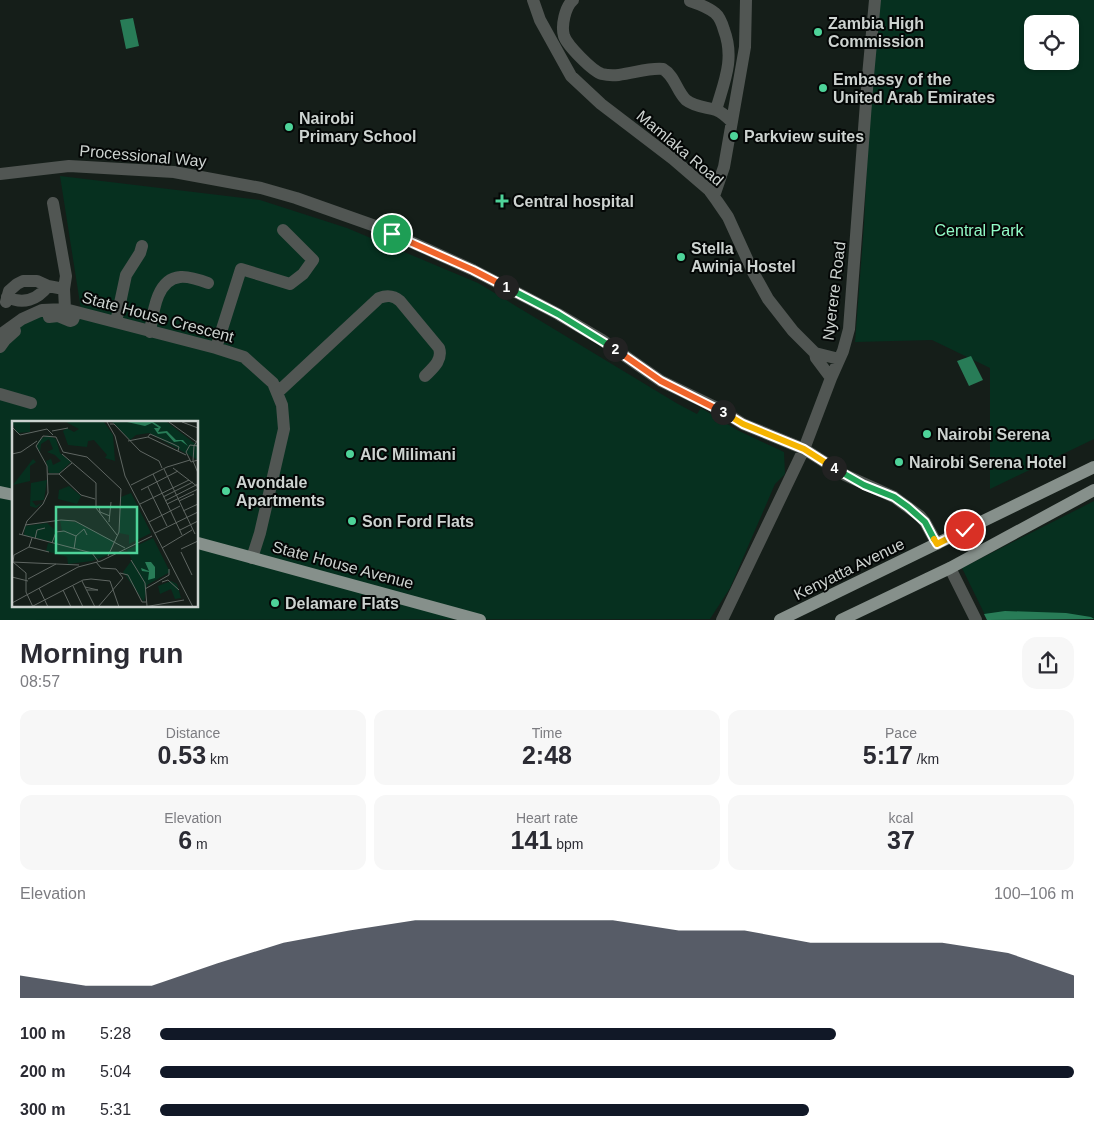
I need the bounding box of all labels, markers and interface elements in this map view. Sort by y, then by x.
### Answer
place label: Zambia High Commission [828,15,924,50]
map controls [1024,15,1079,70]
button: locate [1024,15,1079,70]
marker: Zambia High Commission [812,26,824,38]
place label: Embassy of the United Arab Emirates [833,71,995,106]
marker: Embassy of the United Arab Emirates [817,82,829,94]
street label: Mamlaka Road [633,107,727,189]
place label: Nairobi Primary School [299,110,416,145]
marker: Nairobi Primary School [283,121,295,133]
place label: Parkview suites [744,128,864,145]
marker: Parkview suites [728,130,740,142]
street label: Processional Way [79,142,207,170]
place label: Central hospital [513,193,634,210]
marker: Central hospital [495,194,509,208]
pin [371,213,413,255]
icon: arrive [378,220,406,248]
park label: Central Park [935,222,1024,239]
place label: Stella Awinja Hostel [691,240,796,275]
street label: Nyerere Road [819,241,849,341]
marker: Stella Awinja Hostel [675,251,687,263]
pin: 1 [494,274,518,300]
text: 1 [503,279,510,295]
street label: State House Crescent [80,289,236,346]
pin: 2 [602,336,628,362]
text: 2 [612,341,619,357]
pin: 3 [710,400,736,424]
text: 3 [720,404,727,420]
inset map [12,421,199,607]
place label: Nairobi Serena [937,426,1050,443]
marker: Nairobi Serena [921,428,933,440]
place label: AIC Milimani [360,446,456,463]
marker: AIC Milimani [344,448,356,460]
place label: Nairobi Serena Hotel [909,454,1066,471]
pin: 4 [822,456,846,480]
marker: Nairobi Serena Hotel [893,456,905,468]
text: 4 [831,460,838,476]
place label: Avondale Apartments [236,474,325,509]
marker: Avondale Apartments [220,485,232,497]
pin [944,509,986,551]
place label: Son Ford Flats [362,513,474,530]
marker: Son Ford Flats [346,515,358,527]
icon: check [951,516,979,544]
street label: Kenyatta Avenue [791,535,907,603]
street label: State House Avenue [270,538,416,592]
place label: Delamare Flats [285,595,399,612]
marker: Delamare Flats [269,597,281,609]
button: share [1022,637,1074,689]
text: Morning run [20,638,183,669]
text: 08:57 [20,673,60,690]
text: Distance [166,725,220,741]
text: Time [532,725,562,741]
text: Pace [885,725,917,741]
text: 0.53 [157,741,206,769]
text: 2:48 [522,741,572,769]
text: 5:17 [863,741,913,769]
text: km [206,751,229,767]
text: /km [913,751,939,767]
text: Elevation [164,810,222,826]
text: Heart rate [516,810,578,826]
text: kcal [889,810,913,826]
text: 6 [178,826,192,854]
text: 141 [511,826,552,854]
text: 37 [887,826,915,854]
text: m [192,836,208,852]
text: bpm [552,836,583,852]
text: Elevation [20,885,86,902]
text: 100–106 m [994,885,1074,902]
text: 100 m [20,1025,65,1042]
text: 5:28 [100,1025,131,1042]
text: 200 m [20,1063,65,1080]
text: 5:04 [100,1063,131,1080]
text: 300 m [20,1101,65,1118]
text: 5:31 [100,1101,131,1118]

